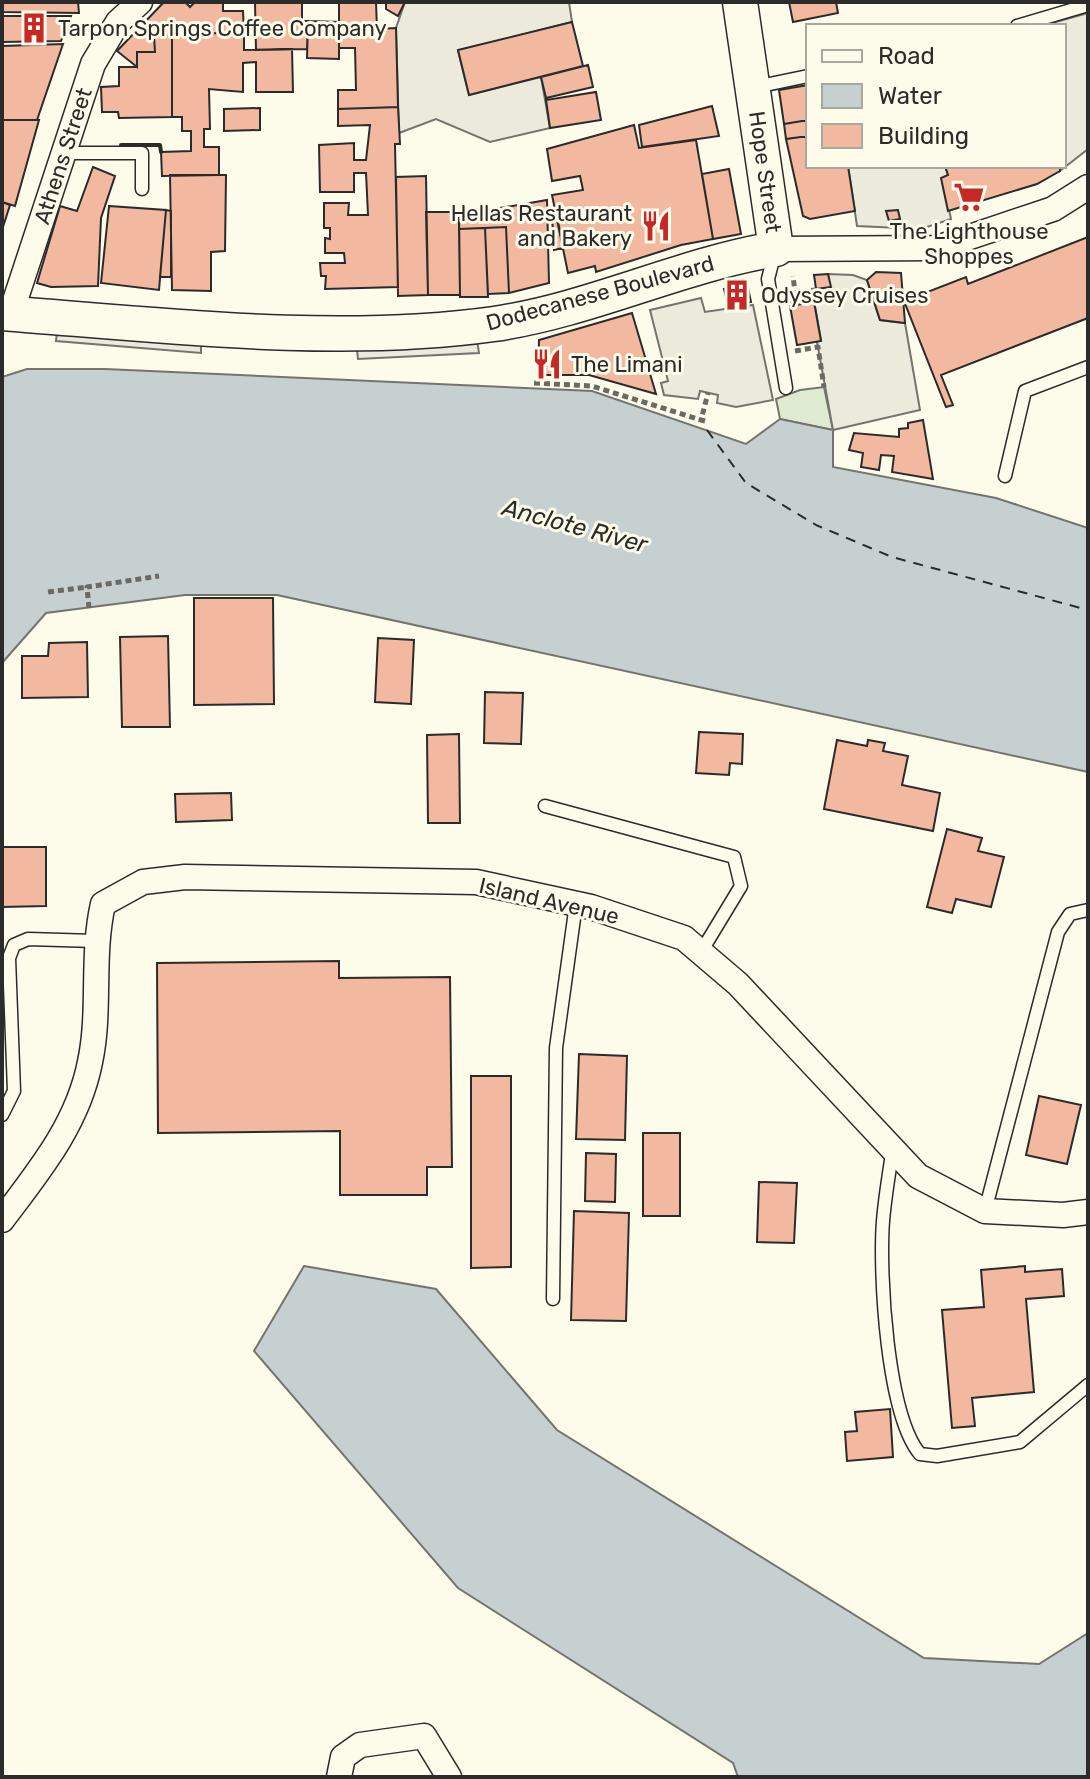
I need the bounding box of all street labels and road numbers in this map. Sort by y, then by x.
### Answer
street label: Athens Street [28,84,98,228]
street label: Hope Street [743,109,787,235]
street label: Dodecanese Boulevard [483,250,717,336]
street label: Island Avenue [476,872,622,930]

